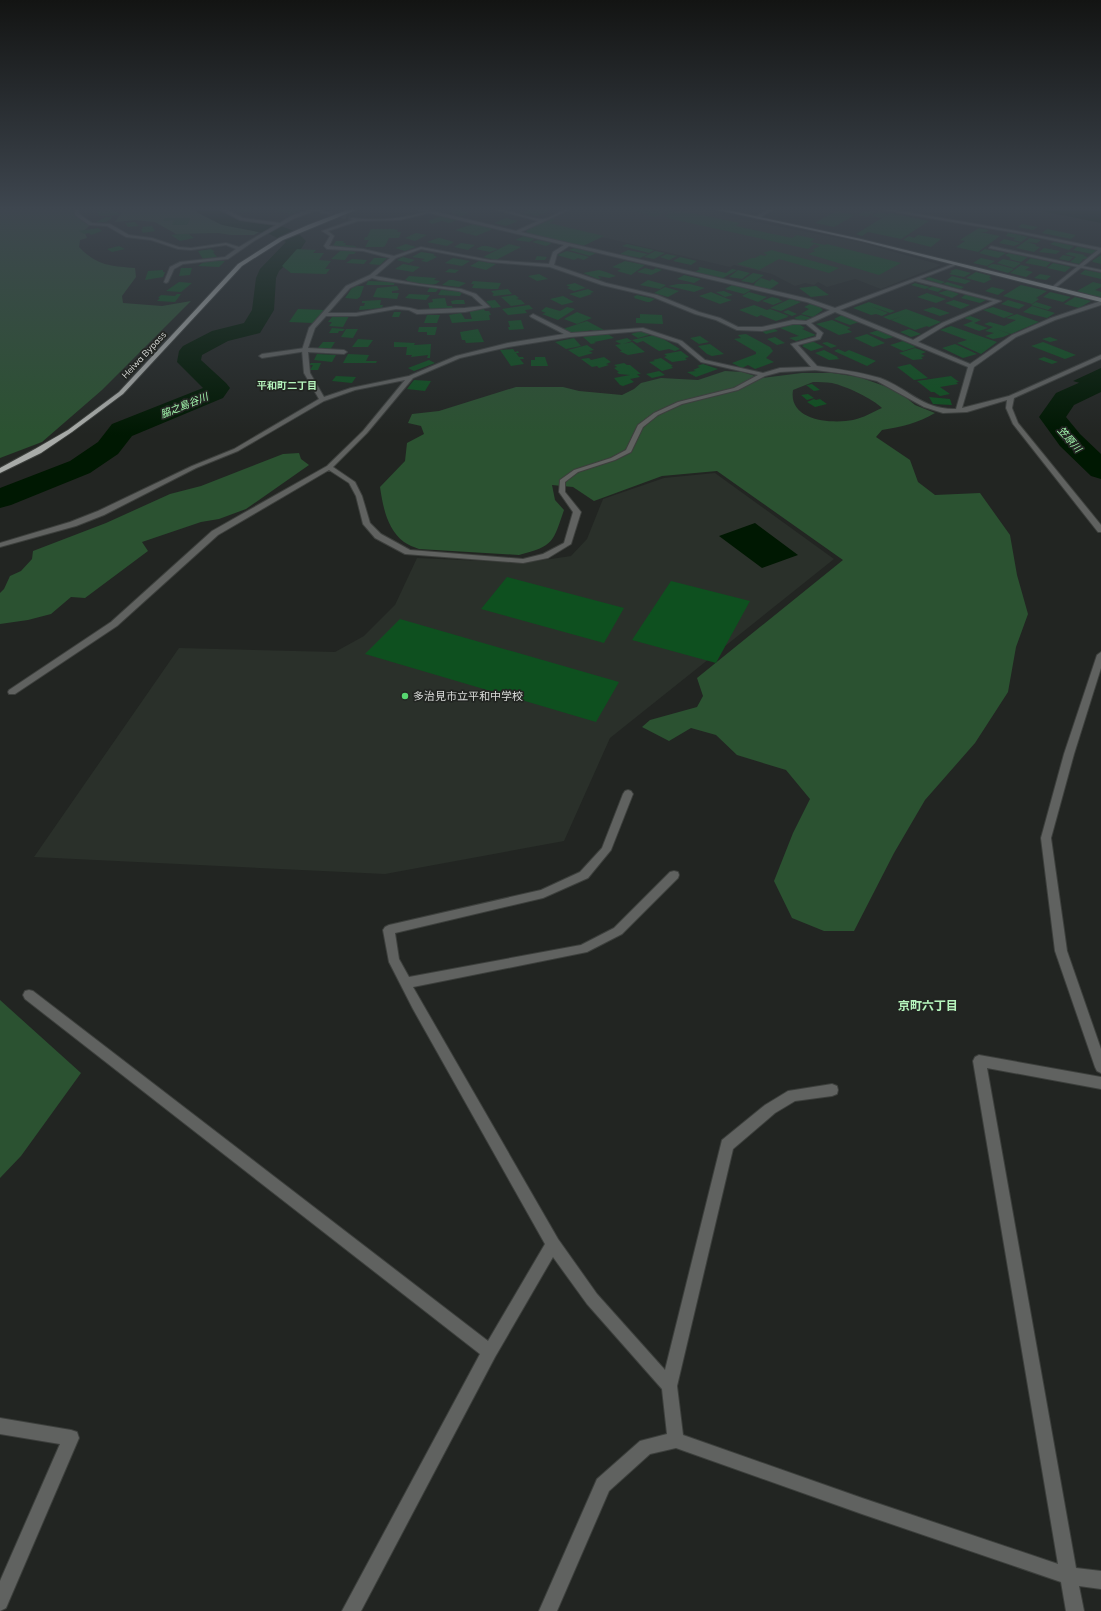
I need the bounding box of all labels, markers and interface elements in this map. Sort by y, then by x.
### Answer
street label: Heiwa Bypass [119,329,169,381]
district label: 平和町二丁目 [257,379,317,392]
water label: 脇之島谷川 [159,390,211,421]
water label: 笠原川 [1055,424,1085,456]
place label: 多治見市立平和中学校 [413,689,523,703]
marker: 多治見市立平和中学校 [400,691,410,701]
district label: 京町六丁目 [898,998,958,1013]

